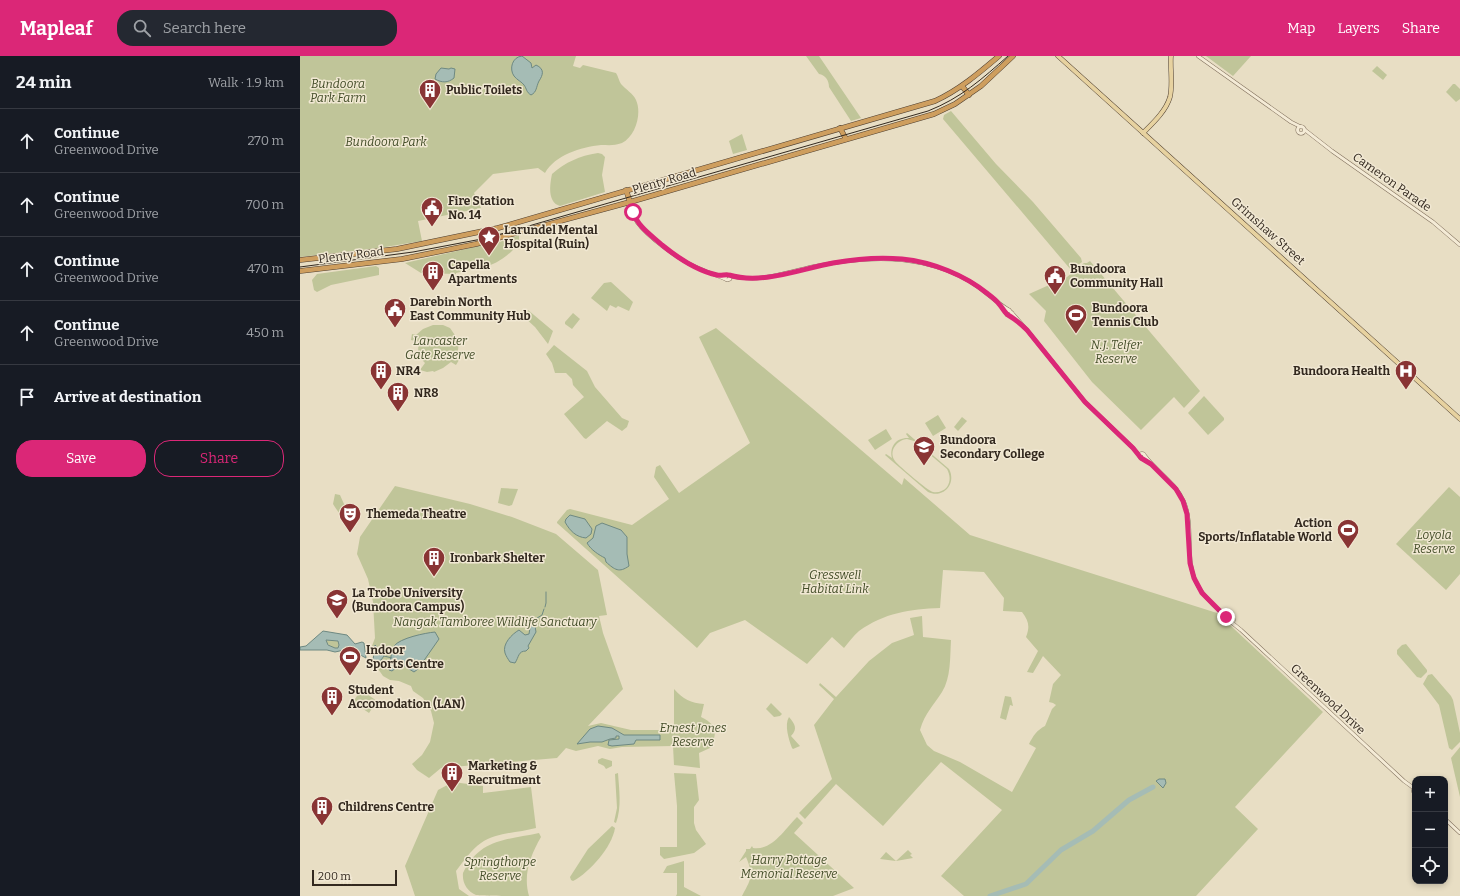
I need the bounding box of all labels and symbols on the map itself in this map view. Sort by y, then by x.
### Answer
park label: Bundoora Park Farm [310,77,366,105]
building icon: Public Toilets [417,77,443,110]
place label: Public Toilets [446,83,522,97]
park label: Bundoora Park [345,135,427,149]
street label: Cameron Parade [1350,150,1434,214]
street label: Plenty Road [630,165,698,197]
place label: Fire Station No. 14 [448,194,515,222]
street label: Grimshaw Street [1228,194,1308,268]
public building icon: Fire Station No. 14 [419,195,445,228]
route start [624,203,642,221]
place label: Larundel Mental Hospital (Ruin) [504,223,598,251]
place icon: Larundel Mental Hospital (Ruin) [476,224,502,257]
street label: Plenty Road [317,244,385,266]
place label: Capella Apartments [448,258,517,286]
building icon: Capella Apartments [420,259,446,292]
place label: Bundoora Community Hall [1070,262,1164,290]
public building icon: Bundoora Community Hall [1042,263,1068,296]
place label: Darebin North East Community Hub [410,295,531,323]
public building icon: Darebin North East Community Hub [382,296,408,329]
place label: Bundoora Tennis Club [1092,301,1159,329]
sports icon: Bundoora Tennis Club [1063,302,1089,335]
park label: Lancaster Gate Reserve [405,334,475,362]
park label: N.J. Telfer Reserve [1091,338,1142,366]
building icon: NR4 [368,358,394,391]
hospital icon: Bundoora Health [1393,358,1419,391]
place label: NR4 [396,364,421,378]
place label: Bundoora Health [1293,364,1390,378]
building icon: NR8 [385,380,411,413]
place label: NR8 [414,386,439,400]
place label: Bundoora Secondary College [940,433,1045,461]
school or university icon: Bundoora Secondary College [911,434,937,467]
theatre icon: Themeda Theatre [337,501,363,534]
place label: Themeda Theatre [366,507,467,521]
place label: Action Sports/Inflatable World [1198,516,1333,544]
sports icon: Action Sports/Inflatable World [1335,517,1361,550]
park label: Loyola Reserve [1413,528,1455,556]
building icon: Ironbark Shelter [421,545,447,578]
place label: Ironbark Shelter [450,551,545,565]
park label: Gresswell Habitat Link [801,568,869,596]
place label: La Trobe University (Bundoora Campus) [352,586,464,614]
school or university icon: La Trobe University (Bundoora Campus) [324,587,350,620]
route end [1217,608,1235,626]
park label: Nangak Tamboree Wildlife Sanctuary [393,615,598,629]
place label: Indoor Sports Centre [366,643,444,671]
sports icon: Indoor Sports Centre [337,644,363,677]
street label: Greenwood Drive [1288,661,1368,737]
place label: Student Accomodation (LAN) [348,683,465,711]
building icon: Student Accomodation (LAN) [319,684,345,717]
park label: Ernest Jones Reserve [659,721,727,749]
place label: Marketing & Recruitment [468,759,541,787]
building icon: Marketing & Recruitment [439,760,465,793]
building icon: Childrens Centre [309,794,335,827]
place label: Childrens Centre [338,800,434,814]
park label: Harry Pottage Memorial Reserve [741,853,837,881]
park label: Springthorpe Reserve [464,855,536,883]
scale bar [312,868,397,887]

